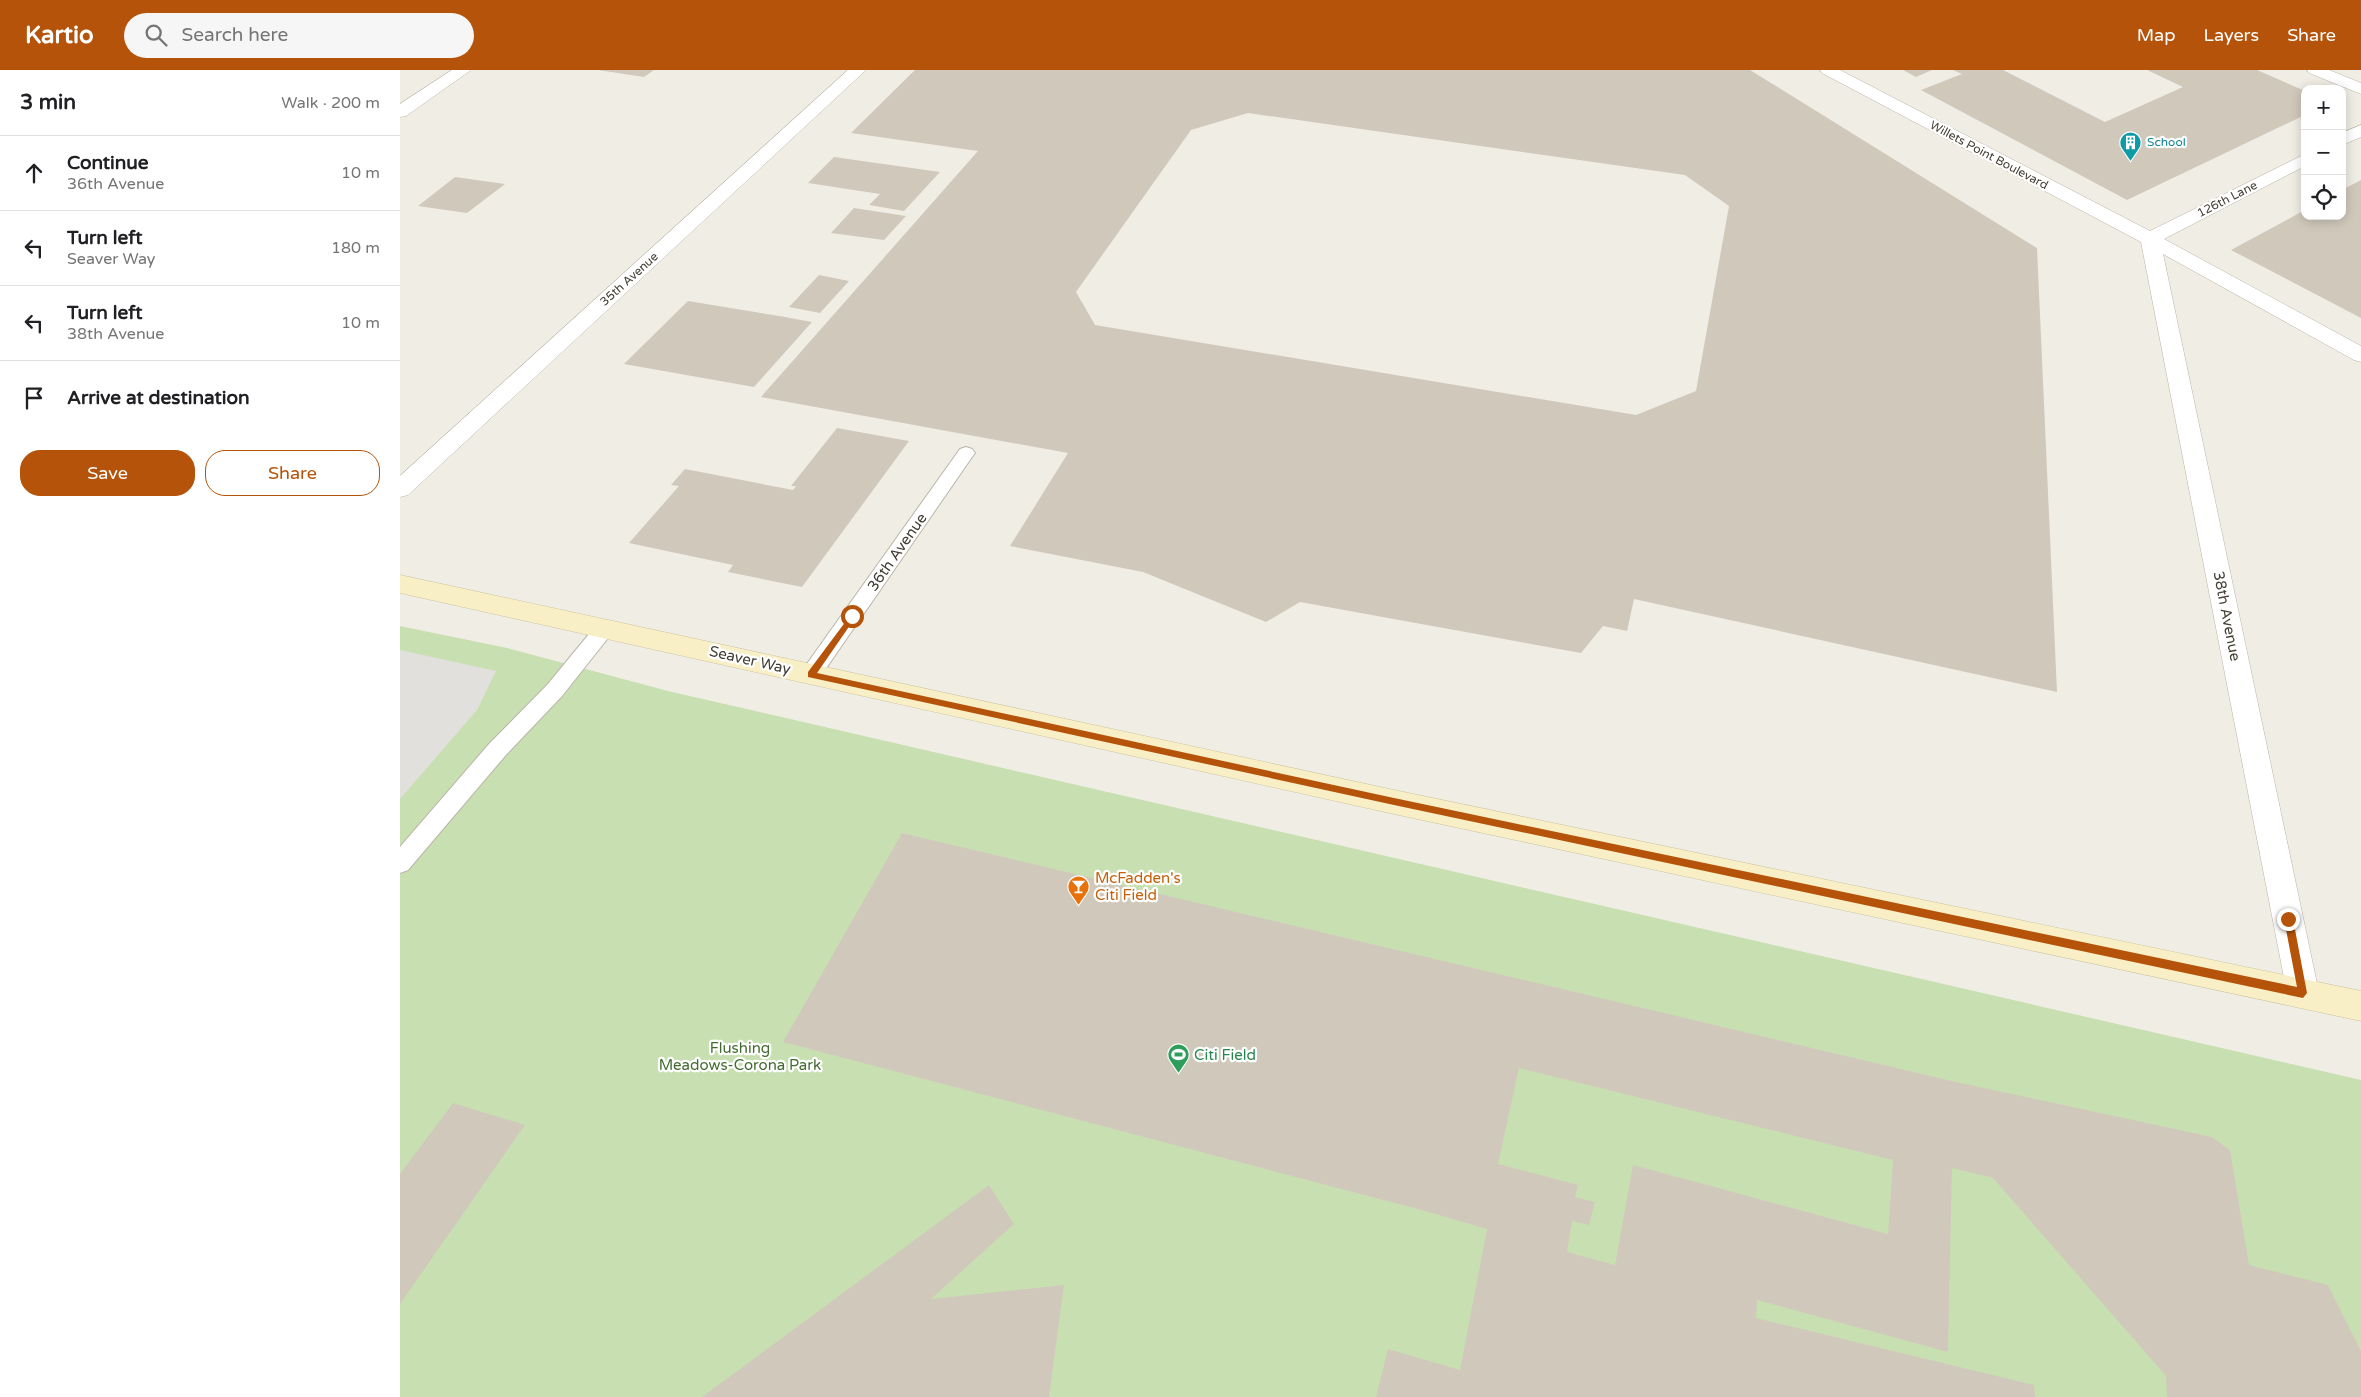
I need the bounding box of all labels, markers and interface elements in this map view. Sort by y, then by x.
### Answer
search box [124,13,474,58]
text: Kartio [25,21,94,50]
icon: search [142,21,170,49]
text: Search here [182,24,288,46]
text: Map [2137,24,2176,46]
text: Layers [2204,24,2259,46]
text: Share [2287,24,2336,46]
map controls [2301,85,2346,220]
button: + [2301,85,2346,130]
text: 3 min [20,90,76,115]
text: Walk · 200 m [281,93,380,113]
street label: Willets Point Boulevard [1927,118,2051,192]
building icon: School [2119,130,2143,161]
button: − [2301,130,2346,175]
place label: School [2147,135,2186,149]
text: Continue [67,152,149,174]
icon: ahead [20,159,48,187]
text: 10 m [341,163,380,183]
text: 36th Avenue [67,174,164,194]
button: locate [2301,175,2346,220]
street label: 126th Lane [2195,178,2259,220]
text: Turn left [67,227,143,249]
icon: left [20,234,48,262]
text: 180 m [331,238,380,258]
text: Seaver Way [67,249,155,269]
street label: 35th Avenue [597,249,661,309]
text: Turn left [67,302,143,324]
icon: left [20,309,48,337]
text: 10 m [341,313,380,333]
text: 38th Avenue [67,324,164,344]
icon: arrive [20,384,48,412]
text: Arrive at destination [67,387,250,409]
button: Save [20,450,195,496]
button: Share [205,450,380,496]
street label: 36th Avenue [863,509,931,595]
street label: 38th Avenue [2209,569,2245,663]
route start [841,605,864,628]
street label: Seaver Way [708,642,792,678]
place label: McFadden's Citi Field [1095,869,1181,904]
bar icon: McFadden's Citi Field [1067,875,1091,906]
route end [2277,908,2300,931]
park label: Flushing Meadows-Corona Park [659,1039,821,1074]
sports icon: Citi Field [1166,1043,1190,1074]
place label: Citi Field [1194,1046,1256,1064]

